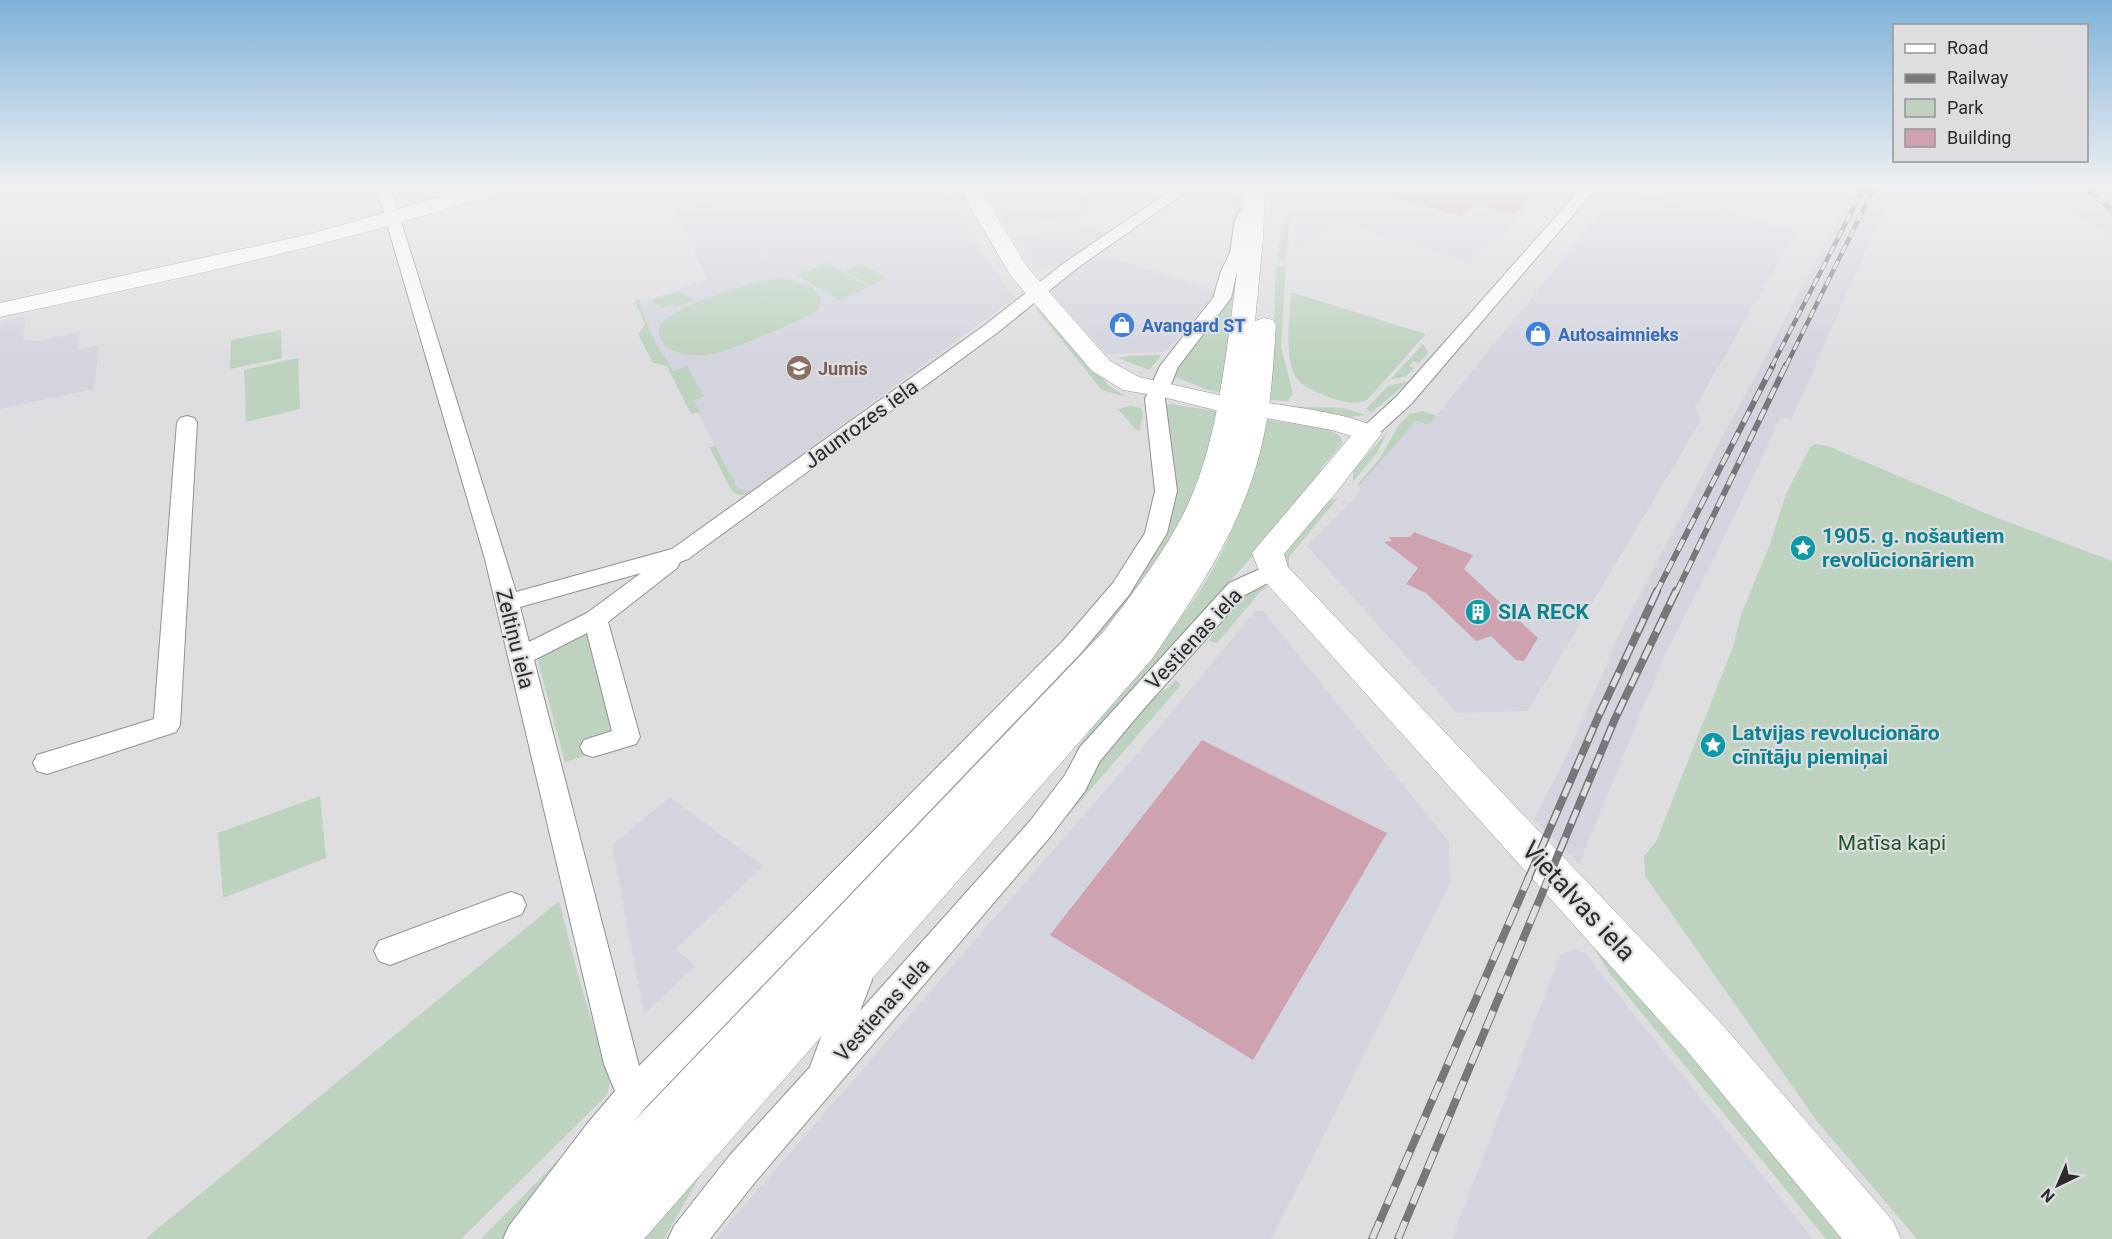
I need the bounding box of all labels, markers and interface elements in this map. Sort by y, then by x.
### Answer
legend [1893,24,2088,162]
text: Road [1947,37,1988,58]
text: Railway [1947,67,2009,88]
text: Park [1947,97,1984,118]
text: Building [1947,127,2011,148]
shop icon: Avangard ST [1107,310,1137,340]
place label: Avangard ST [1142,315,1246,336]
shop icon: Autosaimnieks [1523,319,1553,349]
place label: Autosaimnieks [1558,324,1679,345]
school or university icon: Jumis [784,353,814,383]
place label: Jumis [818,358,868,379]
street label: Jaunrozes iela [799,375,923,473]
place label: 1905. g. nošautiem revolūcionāriem [1822,524,2004,572]
place icon: 1905. g. nošautiem revolūcionāriem [1788,533,1818,563]
street label: Vestienas iela [1141,583,1247,695]
street label: Zeltiņu iela [491,587,539,691]
building icon: SIA RECK [1463,597,1493,627]
place label: SIA RECK [1498,600,1590,624]
place label: Latvijas revolucionāro cīnītāju piemiņai [1732,721,1940,770]
place icon: Latvijas revolucionāro cīnītāju piemiņai [1698,730,1728,760]
park label: Matīsa kapi [1838,831,1946,855]
street label: Vietalvas iela [1516,835,1642,967]
street label: Vestienas iela [830,954,934,1066]
north arrow [2028,1155,2088,1215]
text: N [2037,1185,2059,1206]

